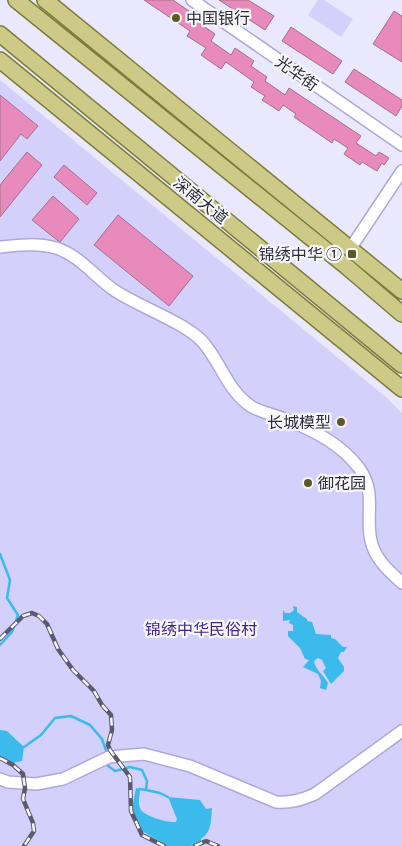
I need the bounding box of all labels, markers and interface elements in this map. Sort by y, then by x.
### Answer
place label: 中国银行 [186,7,250,29]
marker: 中国银行 [170,12,182,24]
street label: 光华街 [271,50,323,96]
street label: 深南大道 [169,171,233,229]
place label: 锦绣中华 ① [259,243,342,265]
marker: 锦绣中华 ① [346,248,358,260]
place label: 长城模型 [267,411,331,433]
marker: 长城模型 [335,416,347,428]
place label: 御花园 [318,472,366,494]
marker: 御花园 [302,477,314,489]
park label: 锦绣中华民俗村 [145,618,257,640]

